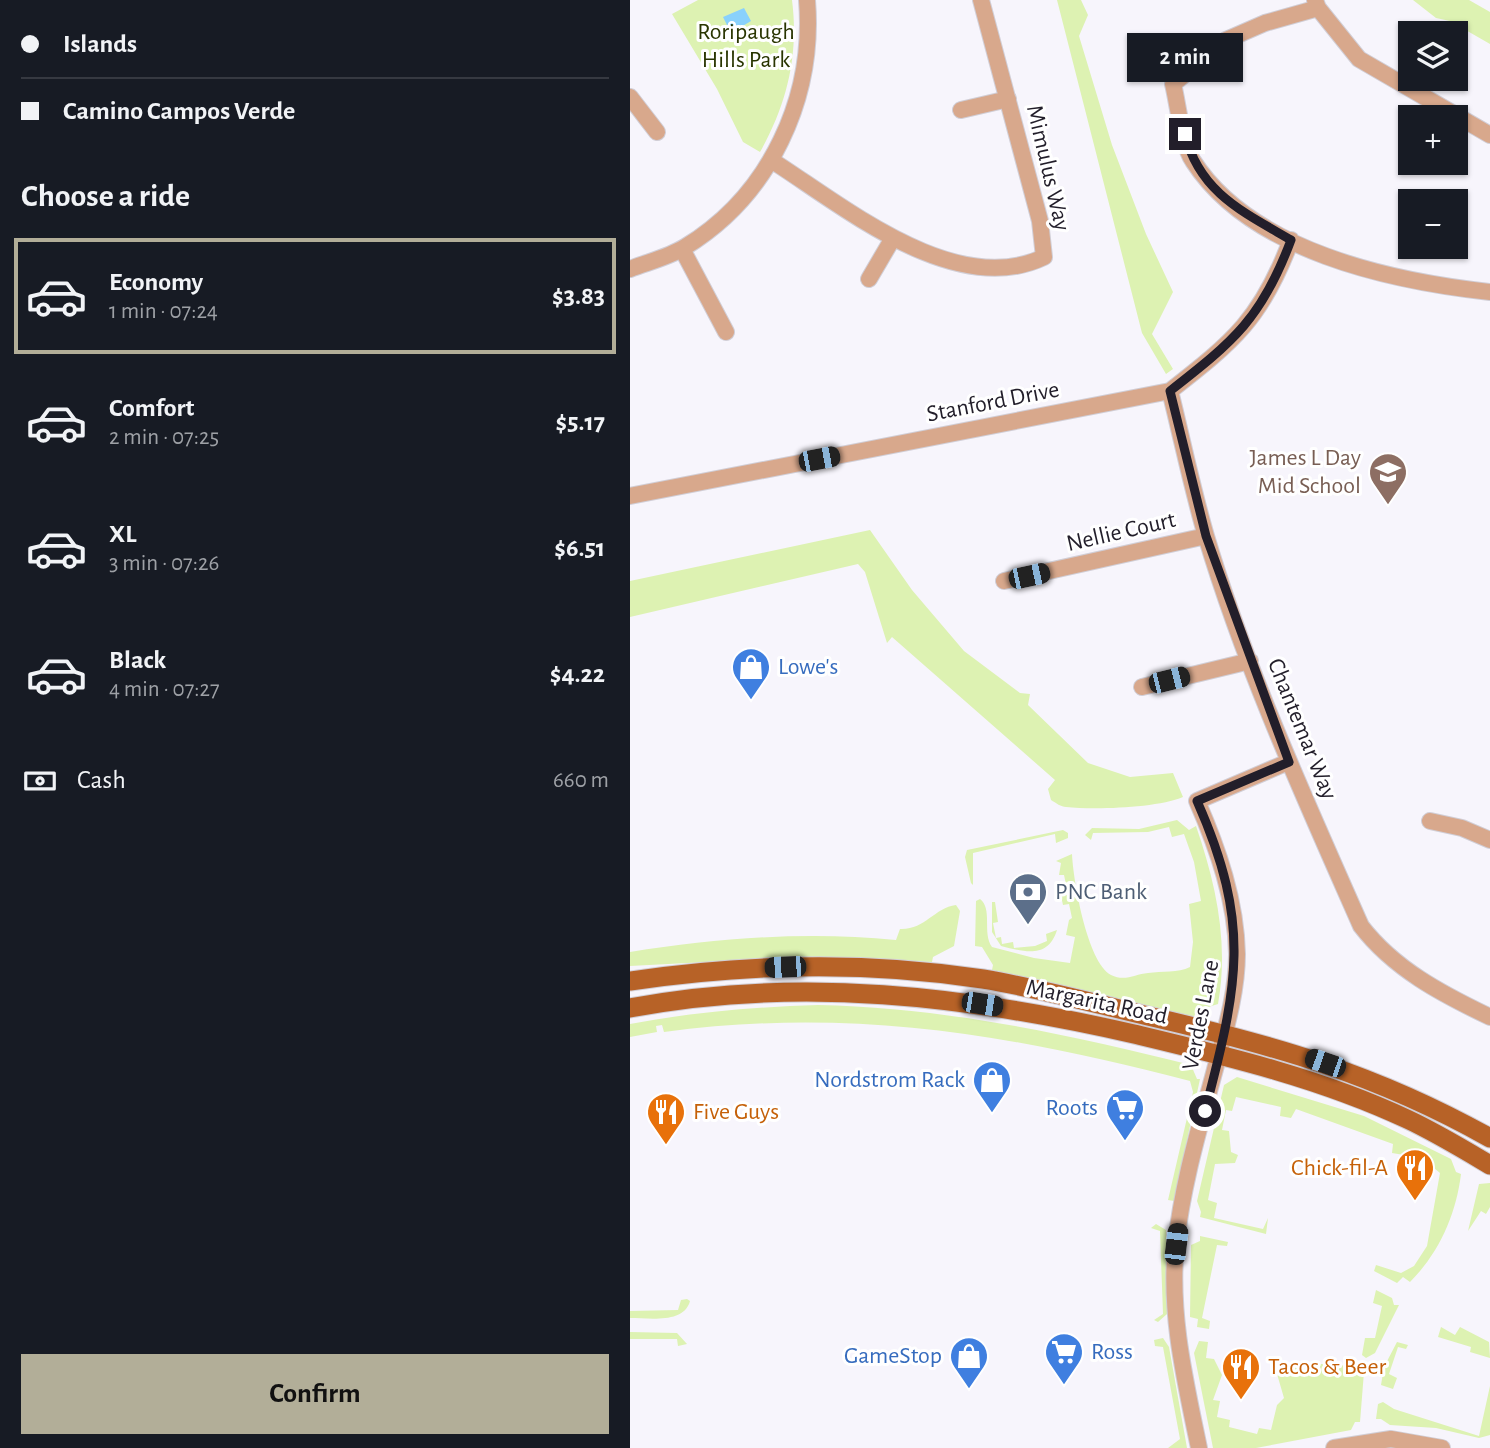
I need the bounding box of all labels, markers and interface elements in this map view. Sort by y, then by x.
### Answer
park label: Roripaugh Hills Park [697,20,795,72]
map controls [1398,21,1468,259]
button: layers [1398,21,1468,91]
text: Islands [63,31,137,57]
callout: 2 min [1127,32,1243,82]
text: 2 min [1159,46,1211,69]
text: Camino Campos Verde [63,98,295,124]
street label: Mimulus Way [1022,103,1074,233]
button: + [1398,105,1468,175]
route end [1169,118,1201,150]
text: Choose a ride [21,180,190,212]
button: − [1398,189,1468,259]
icon: car [25,265,88,328]
text: Economy [109,269,203,295]
text: $3.83 [552,283,605,309]
text: 1 min · 07:24 [109,300,218,323]
street label: Stanford Drive [925,377,1061,427]
icon: car [25,391,88,454]
text: Comfort [109,395,194,421]
text: $5.17 [556,409,605,435]
text: 2 min · 07:25 [109,426,219,449]
car [797,445,842,473]
place label: James L Day Mid School [1250,446,1361,498]
school or university icon: James L Day Mid School [1367,451,1409,506]
street label: Nellie Court [1064,508,1178,556]
icon: car [25,517,88,580]
text: XL [109,521,136,547]
text: $6.51 [554,535,605,561]
text: 3 min · 07:26 [109,552,219,575]
car [1007,561,1052,591]
icon: car [25,643,88,706]
shop icon: Lowe's [730,646,772,701]
text: Black [109,647,166,673]
place label: Lowe's [778,655,838,679]
street label: Chantemar Way [1263,655,1341,803]
text: $4.22 [550,661,605,687]
car [1147,665,1192,695]
text: 4 min · 07:27 [109,678,220,701]
icon: cash [21,762,59,800]
text: Cash [77,767,126,793]
text: 660 m [553,769,609,792]
bank icon: PNC Bank [1007,871,1049,926]
place label: PNC Bank [1055,880,1147,904]
car [764,956,807,978]
street label: Verdes Lane [1179,958,1223,1072]
street label: Margarita Road [1024,975,1170,1029]
car [960,990,1005,1018]
car [1302,1046,1349,1080]
shop icon: Nordstrom Rack [971,1059,1013,1114]
place label: Nordstrom Rack [814,1068,965,1092]
supermarket icon: Roots [1104,1087,1146,1142]
restaurant icon: Five Guys [645,1091,687,1146]
route start [1189,1095,1221,1127]
place label: Roots [1045,1096,1098,1120]
place label: Five Guys [693,1100,779,1124]
restaurant icon: Chick-fil-A [1394,1147,1436,1202]
place label: Chick-fil-A [1291,1156,1388,1180]
car [1164,1222,1189,1266]
supermarket icon: Ross [1043,1331,1085,1386]
shop icon: GameStop [948,1335,990,1390]
place label: Ross [1091,1340,1133,1364]
place label: GameStop [844,1344,942,1368]
restaurant icon: Tacos & Beer [1220,1346,1262,1401]
button: Confirm [21,1354,609,1434]
place label: Tacos & Beer [1268,1355,1386,1379]

